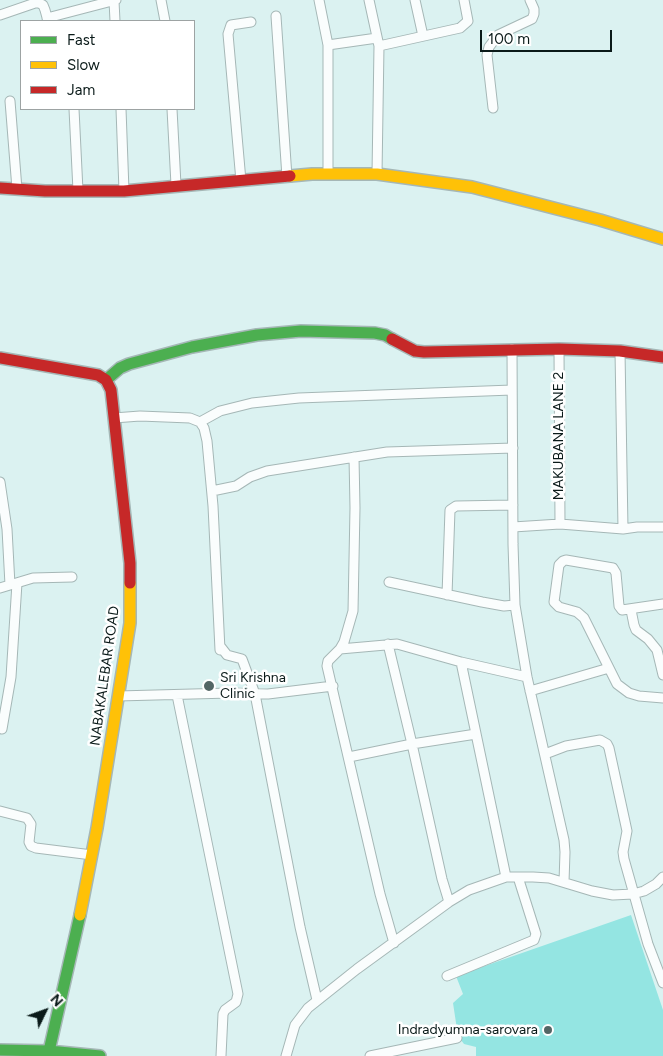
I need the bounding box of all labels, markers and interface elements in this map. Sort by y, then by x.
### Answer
legend [20,20,195,110]
scale bar [483,20,616,52]
text: 100 m [488,30,530,48]
text: Fast [67,31,95,49]
text: Slow [67,56,100,74]
text: Jam [67,81,95,99]
street label: MAKUBANA LANE 2 [551,372,567,500]
street label: NABAKALEBAR ROAD [87,605,123,747]
place label: Sri Krishna Clinic [220,670,286,702]
marker: Sri Krishna Clinic [202,679,216,693]
north arrow [20,986,70,1036]
text: N [47,991,66,1010]
place label: Indradyumna-sarovara [398,1022,538,1038]
marker: Indradyumna-sarovara [542,1024,554,1036]

